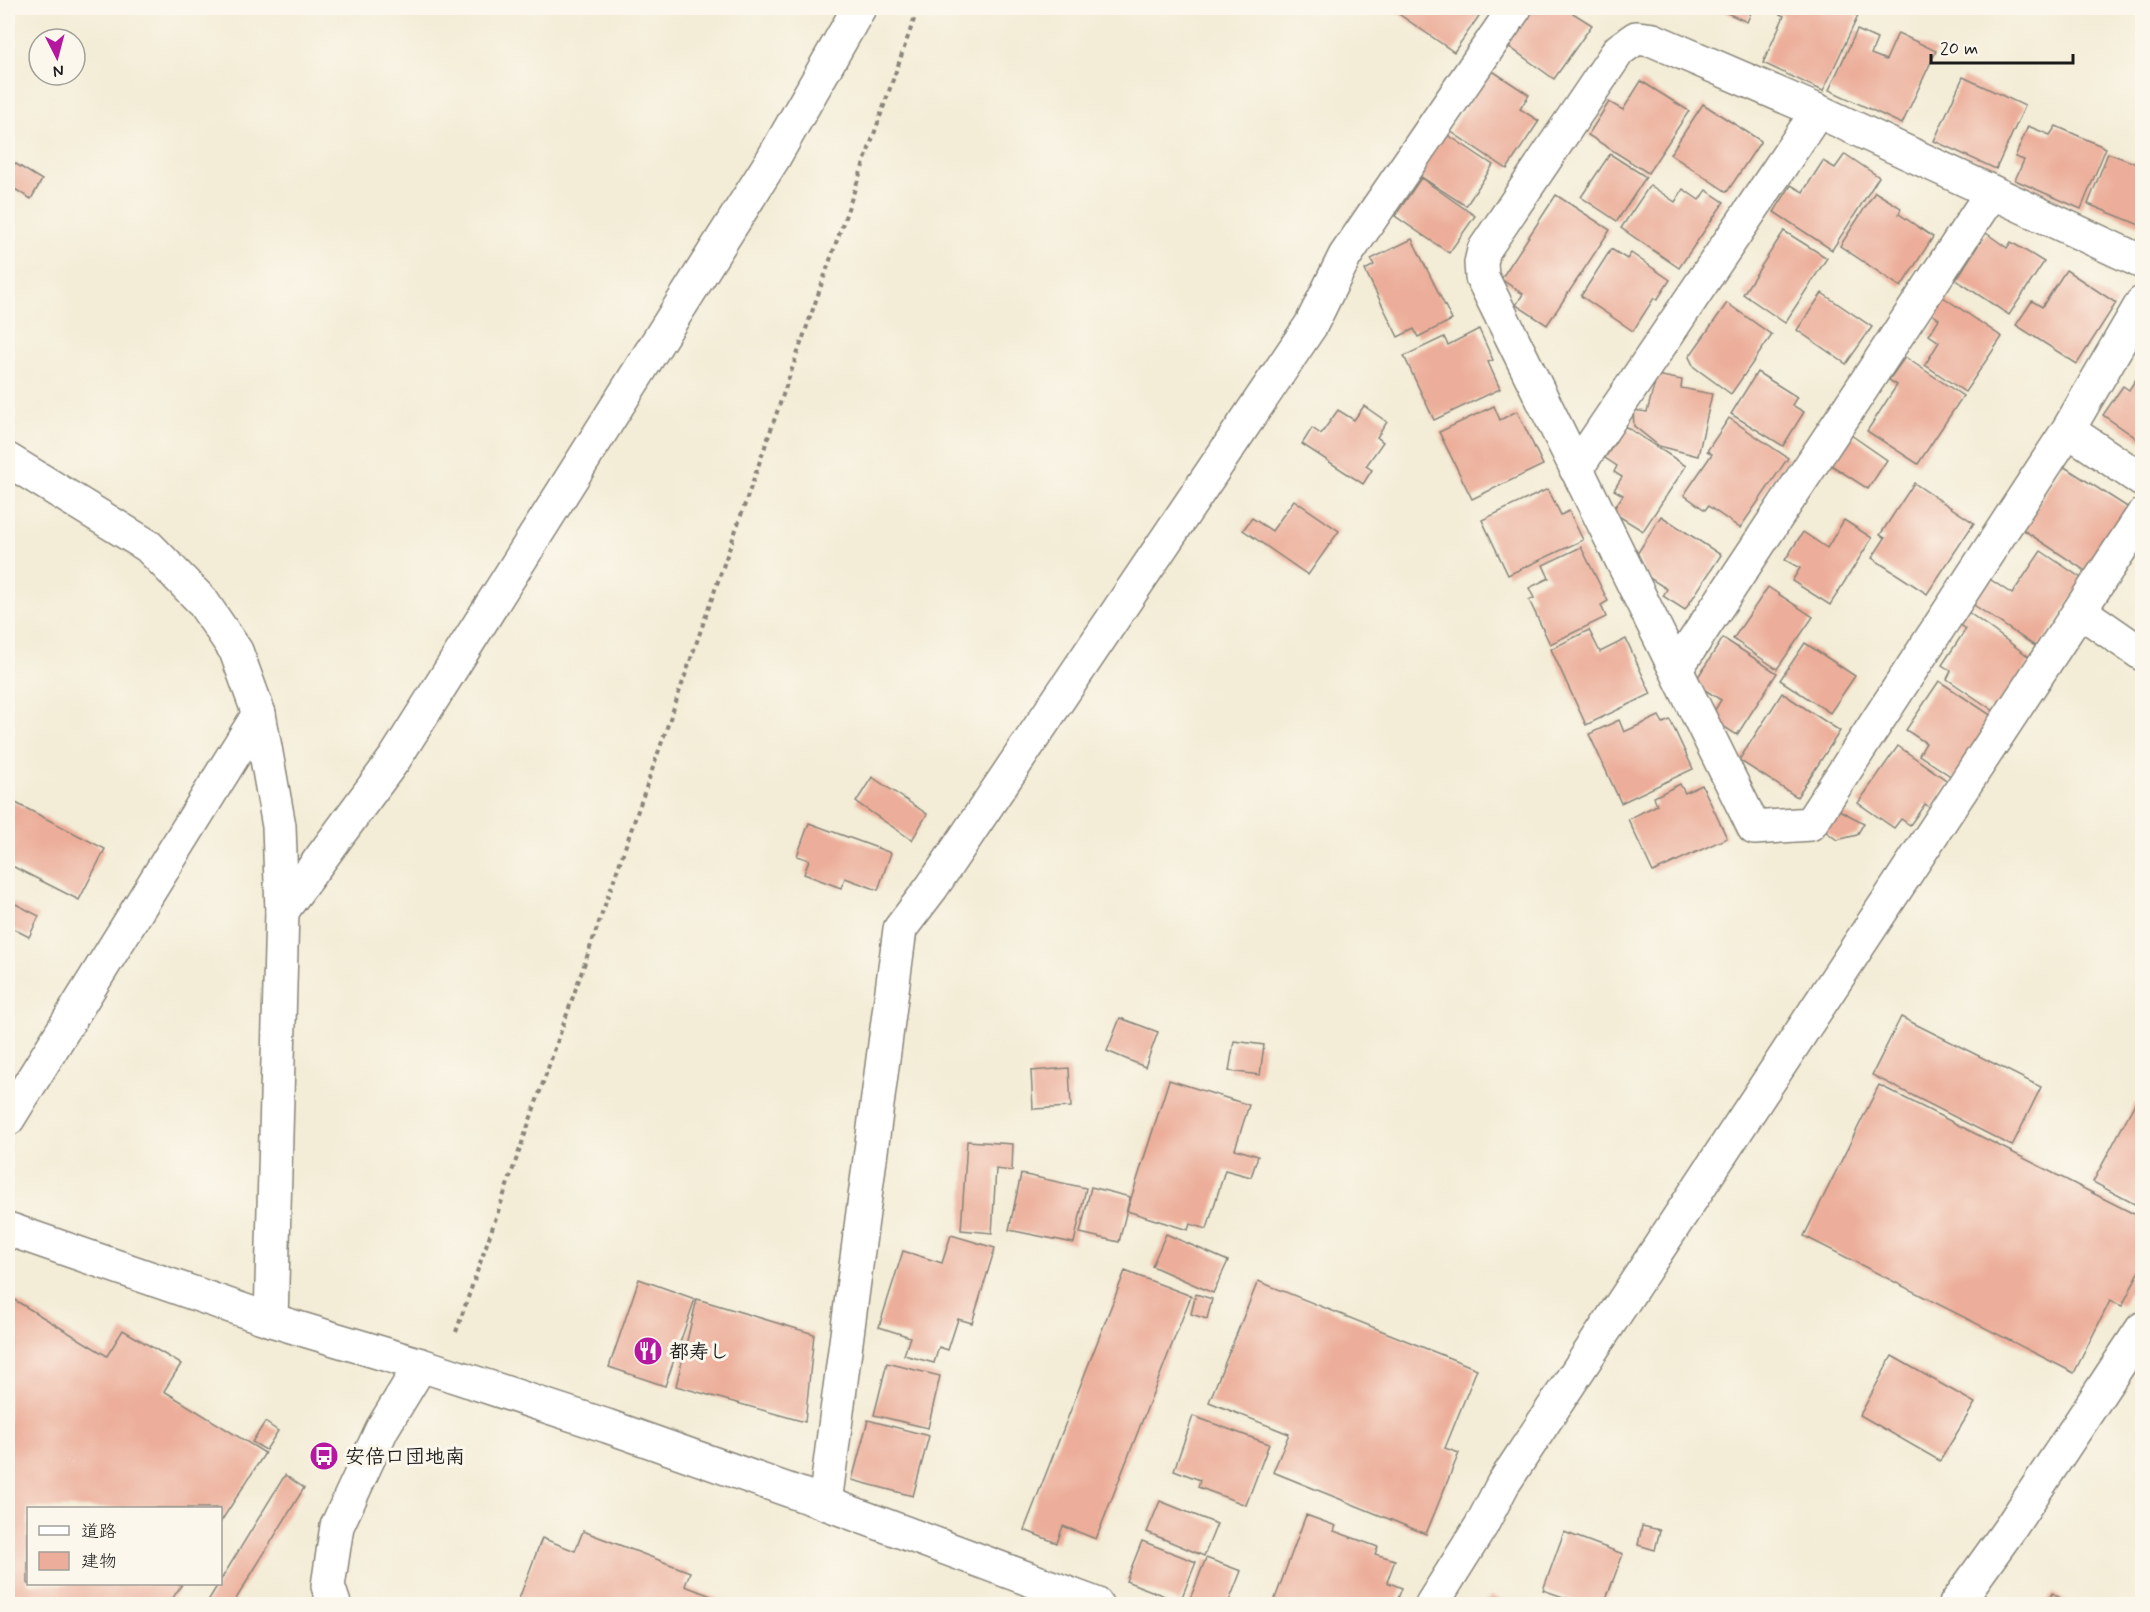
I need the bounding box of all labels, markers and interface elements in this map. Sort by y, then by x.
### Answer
north arrow [27,27,87,87]
scale bar [1931,27,2074,65]
text: 20 m [1940,37,1978,61]
text: N [52,59,65,81]
restaurant icon: 都寿し [632,1335,664,1367]
place label: 都寿し [669,1339,729,1366]
bus stop icon: 安倍口団地南 [308,1440,340,1472]
place label: 安倍口団地南 [345,1444,465,1471]
legend [27,1507,222,1585]
text: 道路 [81,1520,117,1544]
text: 建物 [81,1550,117,1574]

